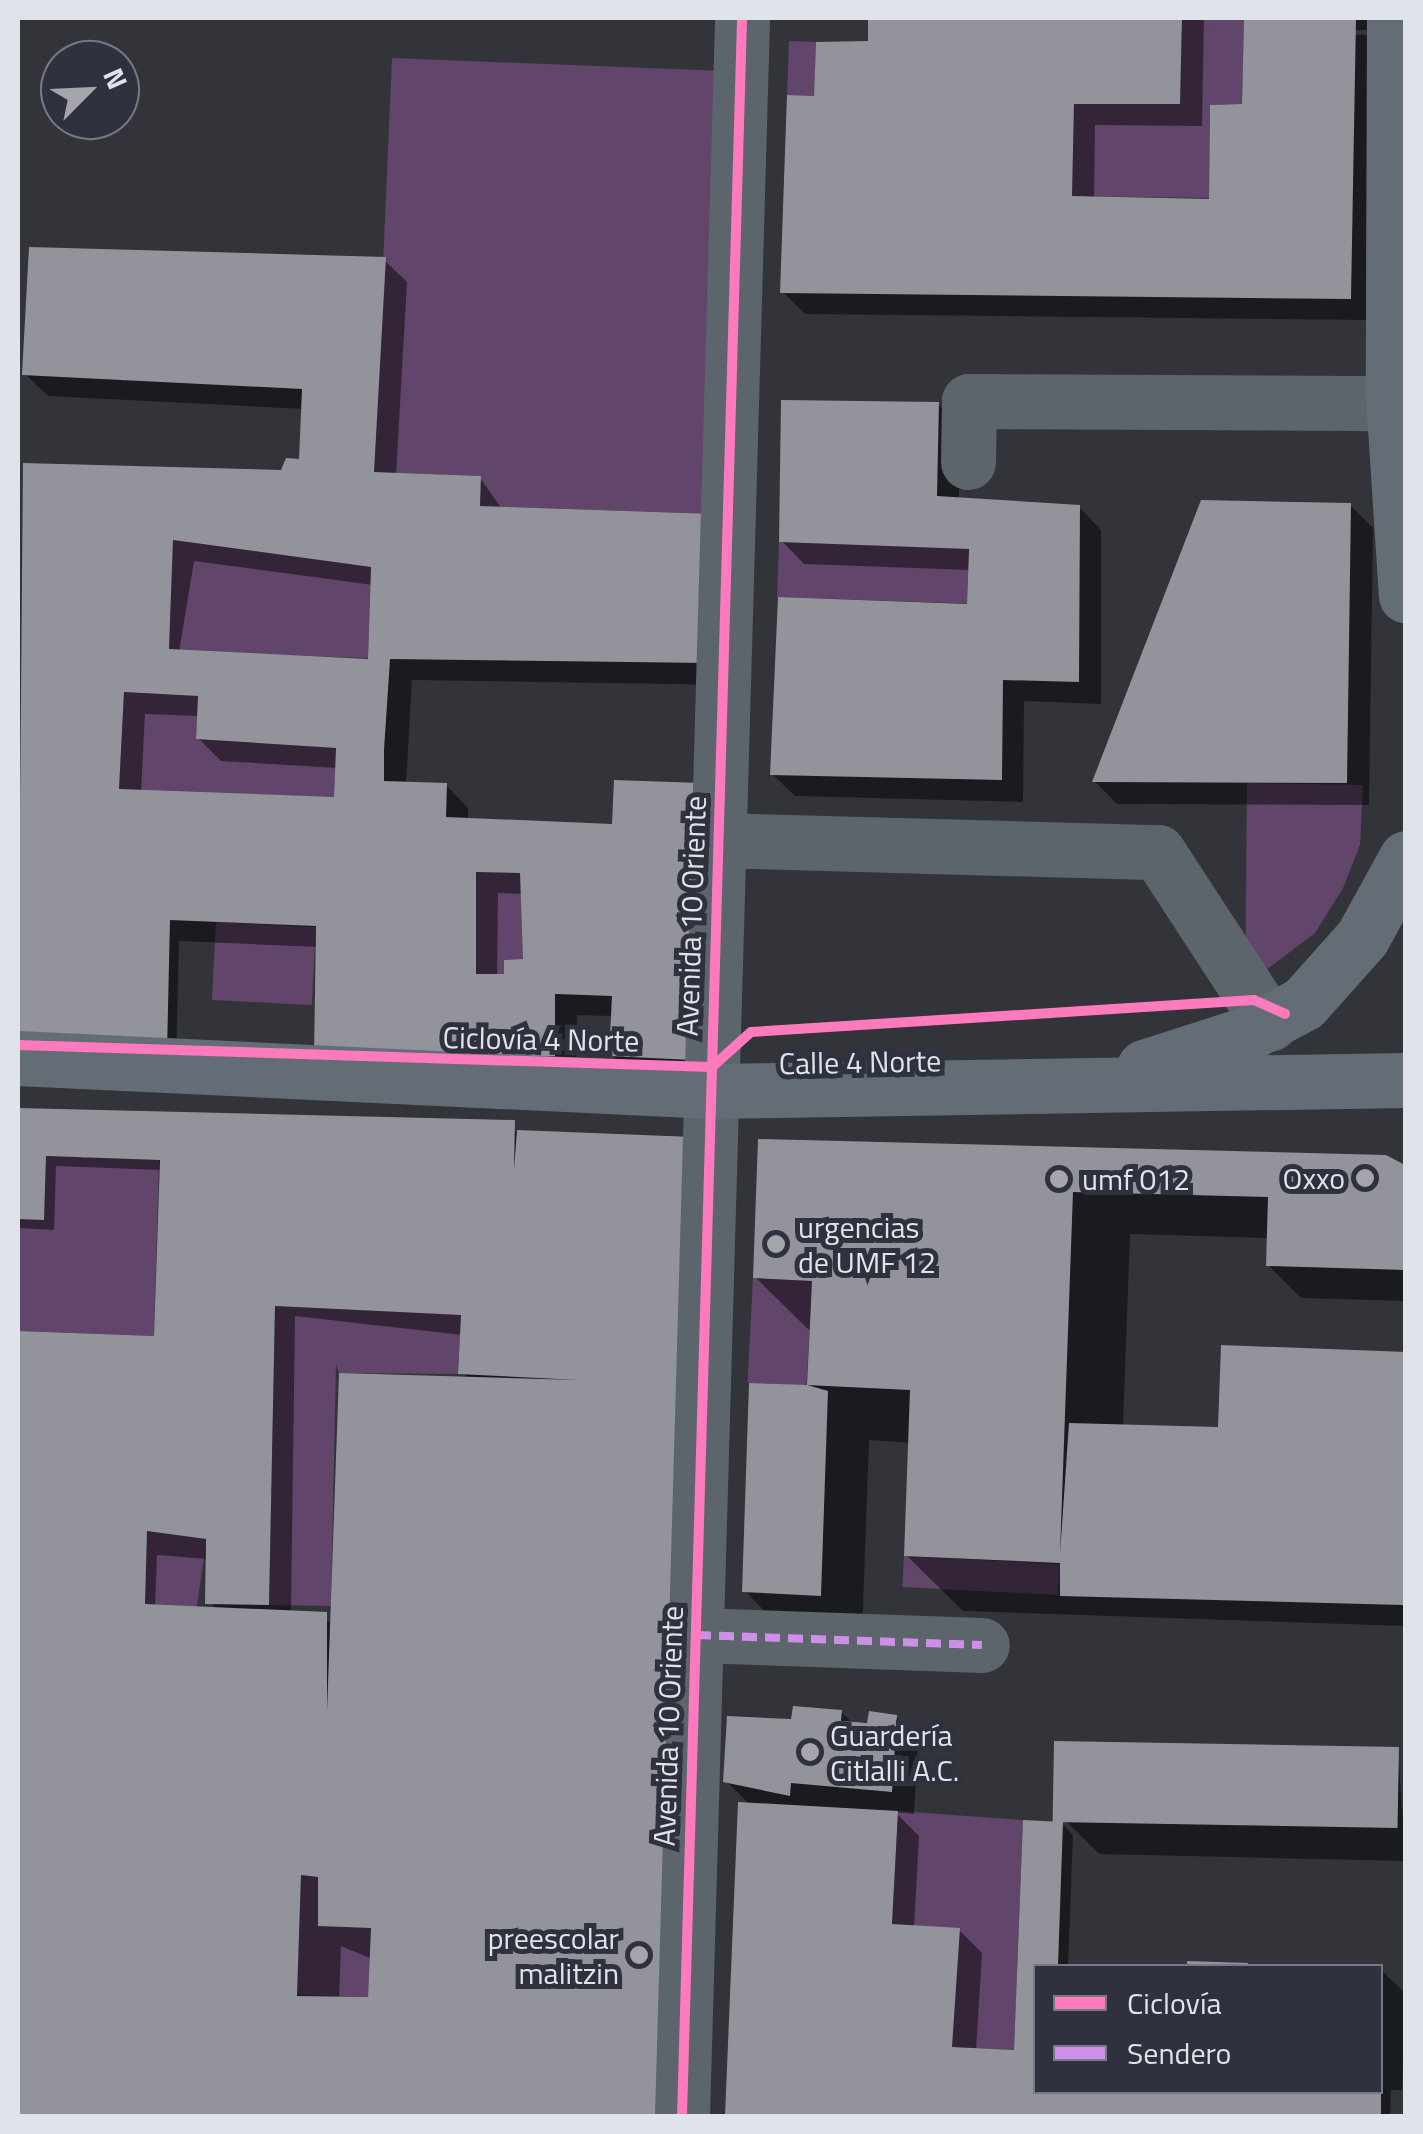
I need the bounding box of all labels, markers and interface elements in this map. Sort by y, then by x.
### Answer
north arrow [40,40,140,140]
text: N [92,61,140,96]
street label: Avenida 10 Oriente [669,795,713,1037]
street label: Ciclovía 4 Norte [442,1019,640,1059]
street label: Calle 4 Norte [779,1043,941,1081]
place label: Oxxo [1283,1160,1345,1196]
place label: umf 012 [1082,1161,1190,1197]
marker: umf 012 [1046,1166,1072,1192]
marker: Oxxo [1354,1167,1376,1189]
place label: urgencias de UMF 12 [798,1209,936,1280]
marker: urgencias de UMF 12 [763,1231,789,1257]
street label: Avenida 10 Oriente [646,1605,690,1847]
place label: Guardería Citlalli A.C. [830,1717,959,1788]
marker: Guardería Citlalli A.C. [799,1741,821,1763]
place label: preescolar malitzin [488,1920,619,1990]
marker: preescolar malitzin [628,1944,650,1966]
legend [1033,1964,1383,2094]
text: Ciclovía [1127,1980,1222,2026]
text: Sendero [1127,2030,1231,2076]

